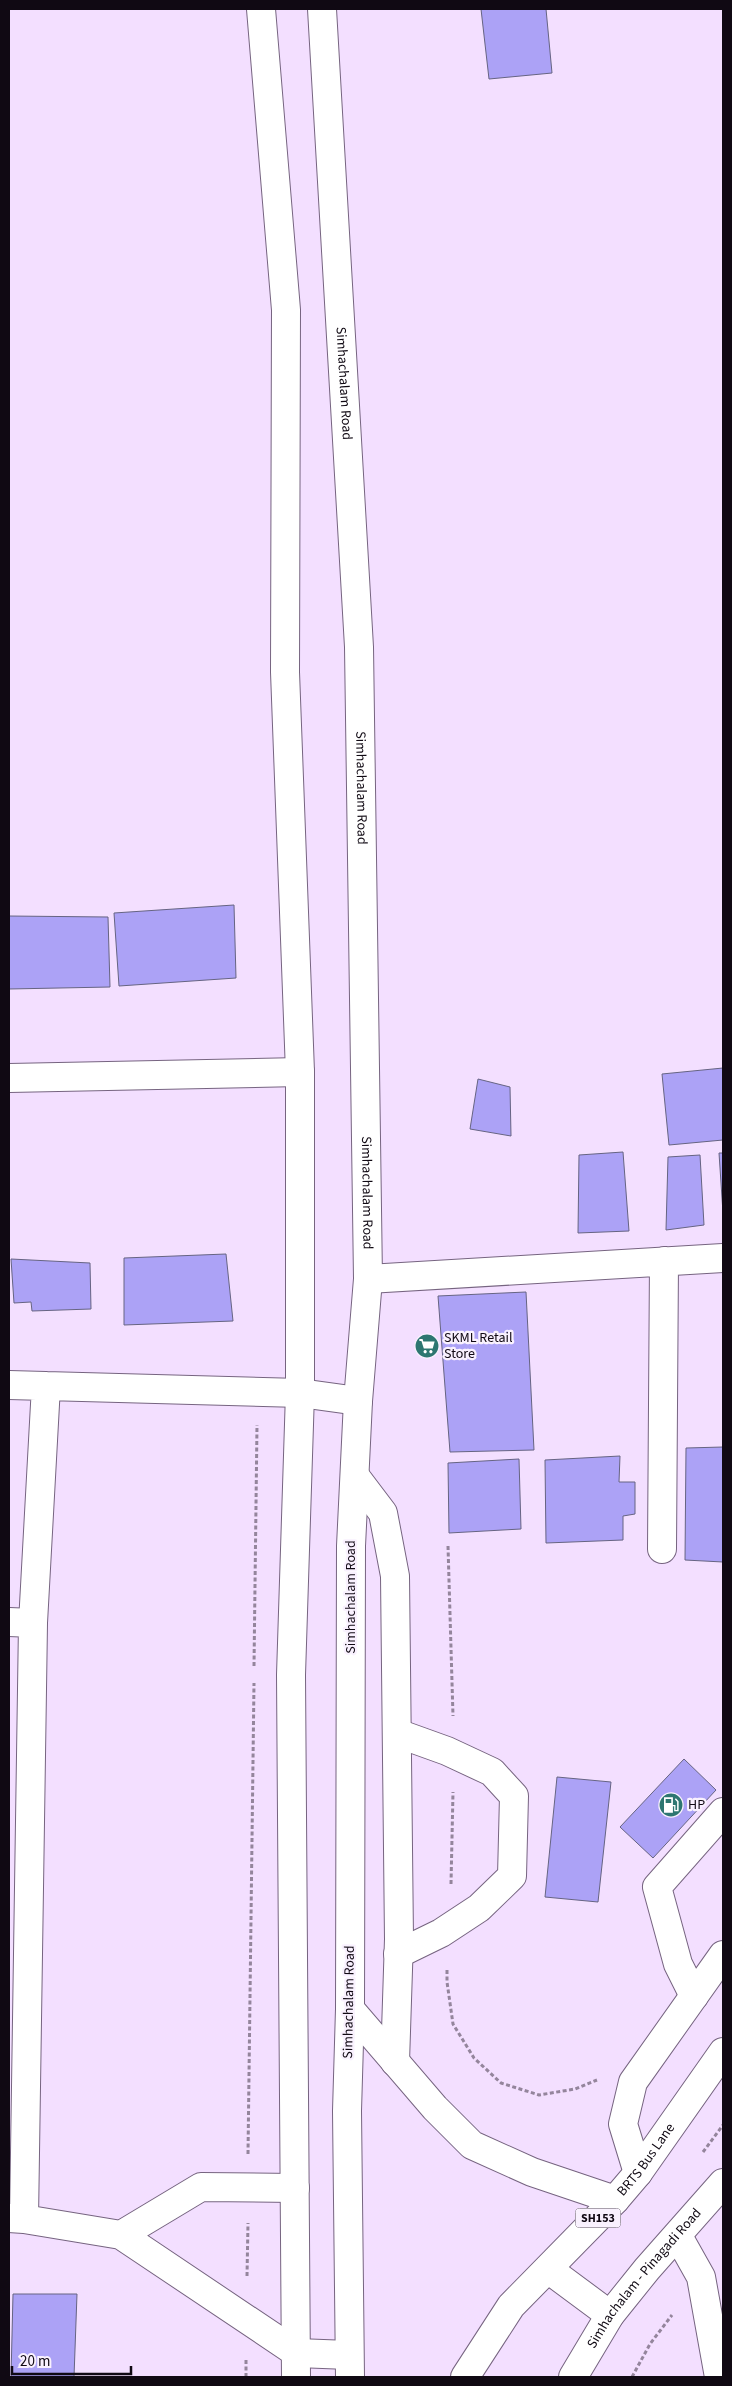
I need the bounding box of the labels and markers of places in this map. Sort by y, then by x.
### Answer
place label: SKML Retail Store [444,1328,513,1364]
supermarket icon: SKML Retail Store [414,1333,440,1359]
fuel station icon: HP [658,1792,684,1818]
place label: HP [688,1795,705,1815]

